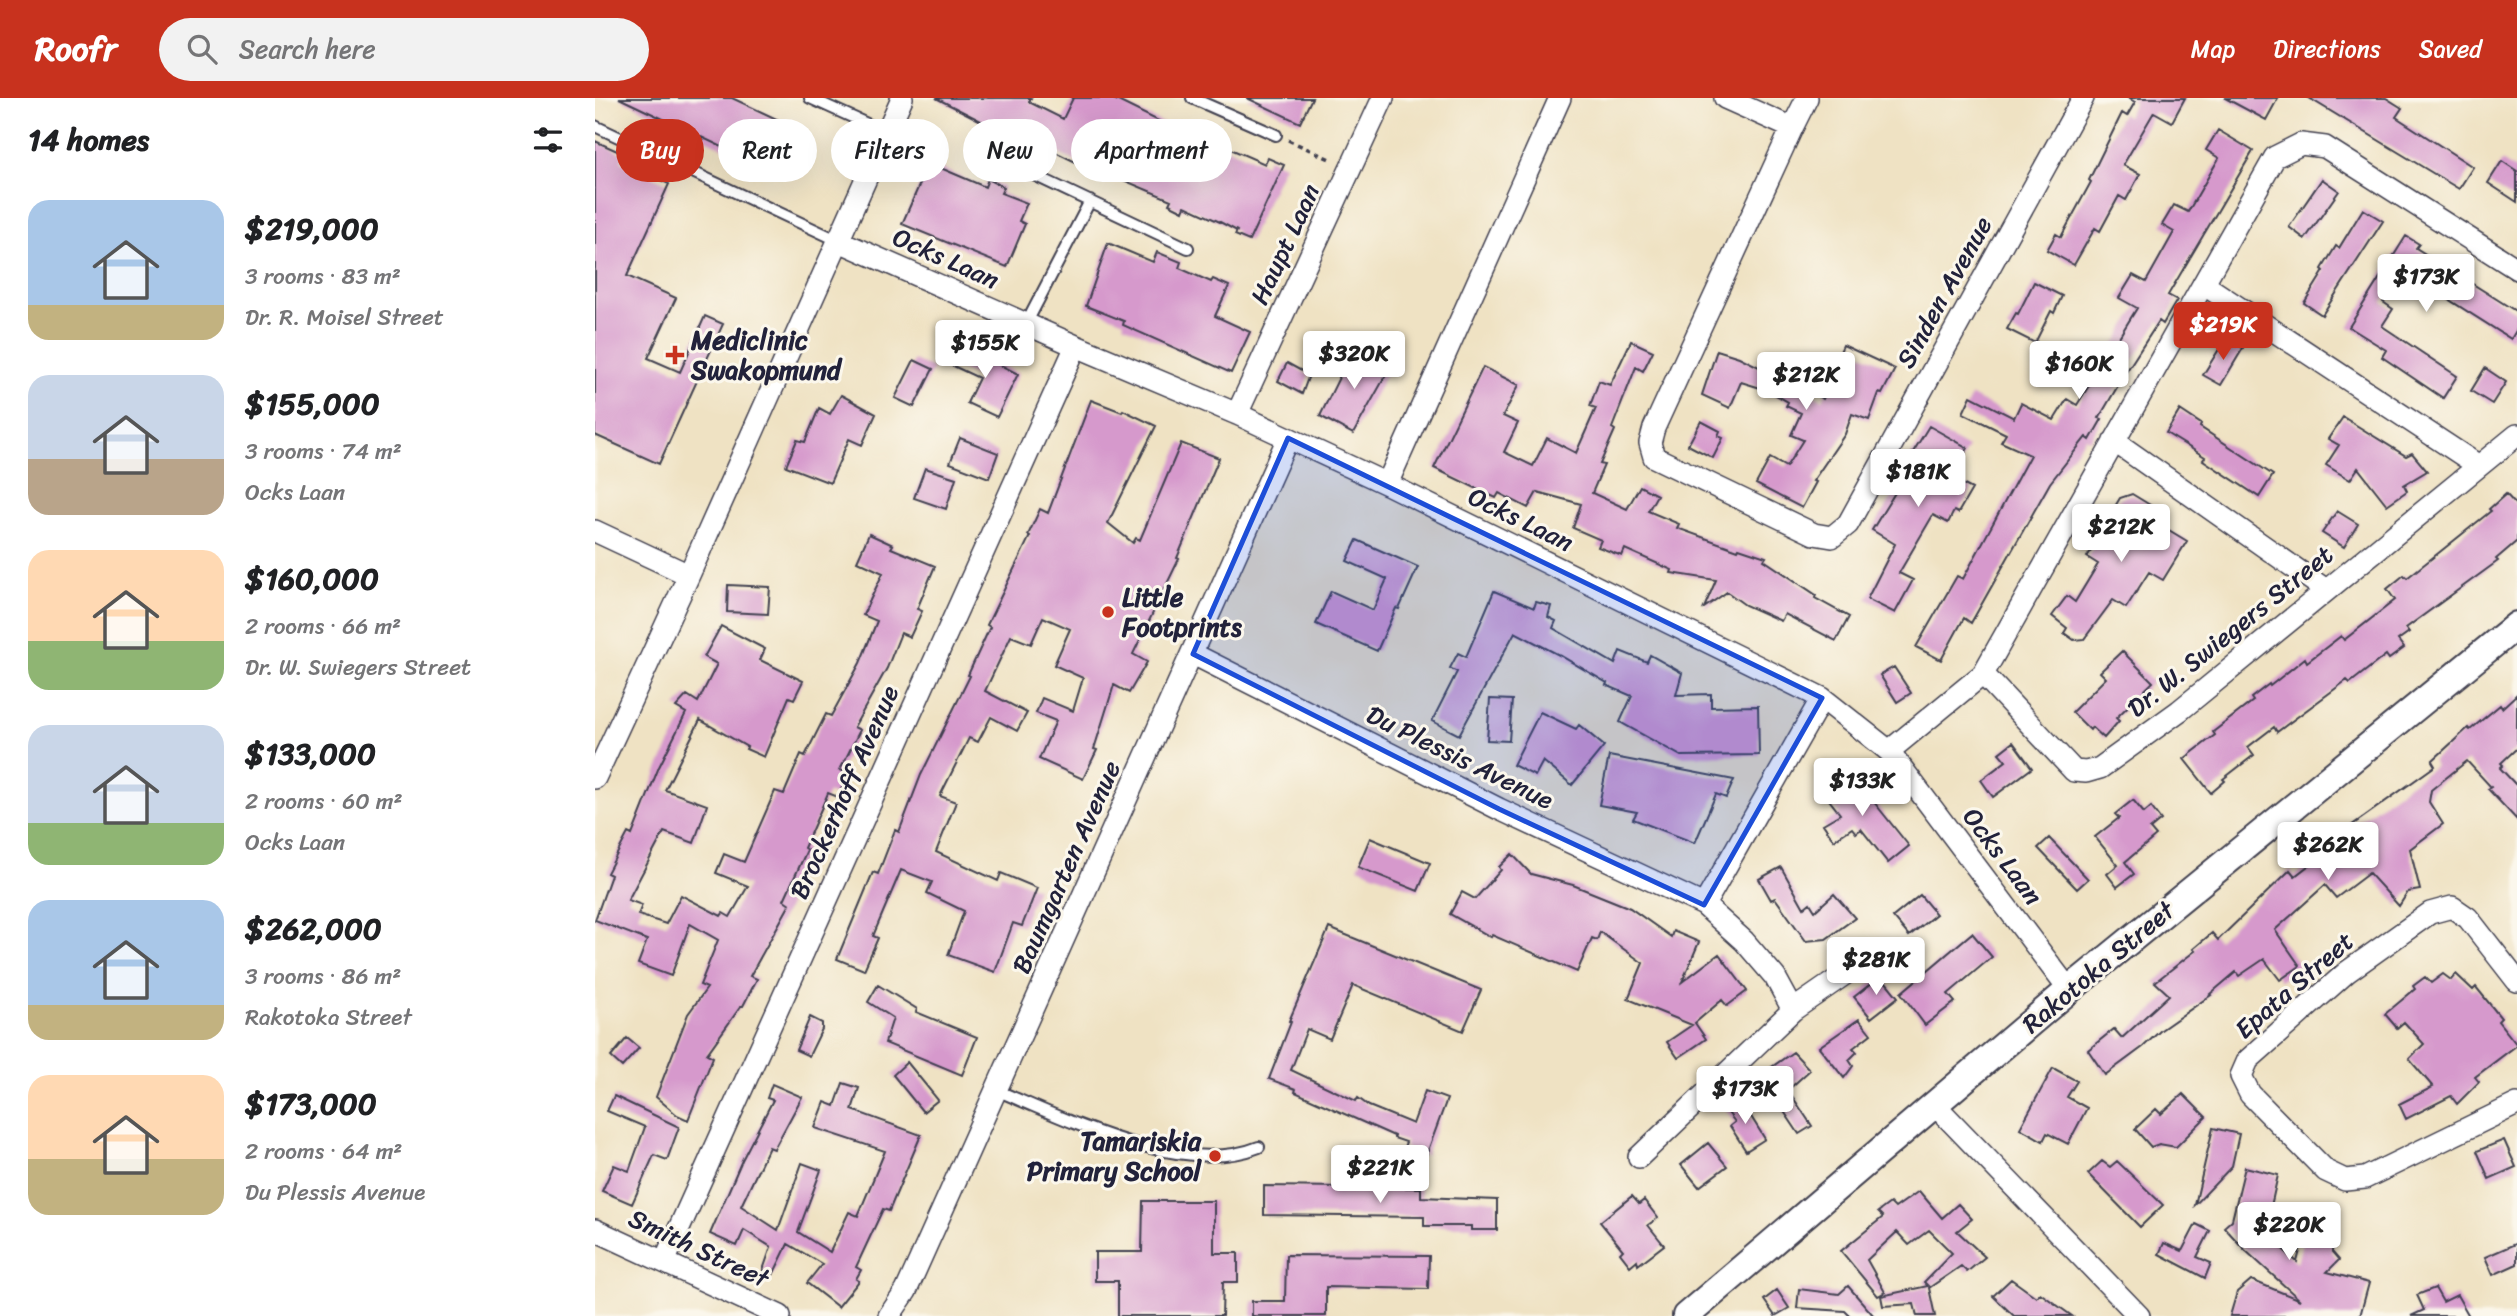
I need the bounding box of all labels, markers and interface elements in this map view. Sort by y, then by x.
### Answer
search box [159,18,649,81]
text: Roofr [35,20,117,78]
text: Search here [239,26,376,72]
text: Map [2191,28,2235,70]
text: Directions [2273,28,2381,70]
text: Saved [2419,28,2482,70]
icon: search [183,30,221,68]
text: 14 homes [28,113,149,167]
chip: Buy [616,119,704,182]
chip: Rent [718,119,817,182]
chip: Filters [831,119,949,182]
chip: New [963,119,1057,182]
chip: Apartment [1071,119,1232,182]
icon: filters [529,121,567,159]
street label: Haupt Laan [1237,176,1333,312]
text: $219,000 [245,202,379,256]
street label: Sinden Avenue [1883,207,2005,377]
street label: Ocks Laan [885,214,1007,302]
icon: home [84,228,168,312]
pin: $173K [2377,254,2475,314]
text: 3 rooms · 83 m² [245,256,401,297]
text: $173K [2393,256,2459,297]
text: Dr. R. Moisel Street [245,297,444,338]
pin: $219K [2174,302,2272,362]
text: $219K [2190,304,2256,345]
place label: Mediclinic Swakopmund [690,317,843,393]
pin: $155K [936,320,1034,380]
text: $155K [951,322,1019,363]
pin: $320K [1305,331,1403,391]
text: $320K [1319,333,1389,374]
pin: $160K [2030,342,2128,401]
text: $160K [2046,343,2112,384]
marker: Mediclinic Swakopmund [665,345,685,365]
pin: $212K [1757,352,1855,412]
text: $212K [1773,354,1839,395]
text: $155,000 [245,377,380,431]
icon: home [84,403,168,487]
text: 3 rooms · 74 m² [245,431,402,472]
pin: $181K [1869,450,1967,509]
text: $181K [1886,451,1950,492]
text: Ocks Laan [245,472,345,513]
street label: Ocks Laan [1460,474,1582,564]
pin: $212K [2072,504,2170,564]
text: $212K [2088,506,2154,547]
street label: Dr. W. Swiegers Street [2116,533,2344,729]
text: $160,000 [245,552,379,606]
place label: Little Footprints [1121,574,1243,650]
icon: home [84,578,168,662]
marker: Little Footprints [1100,604,1116,620]
text: 2 rooms · 66 m² [245,606,401,647]
text: Dr. W. Swiegers Street [245,647,471,688]
street label: Brockerhoff Avenue [776,677,912,907]
street label: Du Plessis Avenue [1358,692,1562,823]
text: $133,000 [245,727,376,781]
icon: home [84,753,168,837]
street label: Baumgarten Avenue [998,753,1134,981]
pin: $133K [1813,758,1911,818]
text: $133K [1830,760,1894,801]
text: 2 rooms · 60 m² [245,781,403,822]
street label: Ocks Laan [1951,797,2055,915]
text: Ocks Laan [245,822,345,863]
pin: $262K [2279,822,2377,882]
text: $262K [2293,824,2363,865]
street label: Rakotoka Street [2011,888,2186,1045]
text: $262,000 [245,902,382,956]
street label: Epata Street [2223,919,2365,1051]
icon: home [84,928,168,1012]
pin: $281K [1827,937,1925,997]
text: $281K [1843,939,1909,980]
text: 3 rooms · 86 m² [245,956,401,997]
text: Rakotoka Street [245,997,412,1038]
pin: $173K [1696,1066,1794,1126]
text: $173K [1712,1068,1778,1109]
text: $173,000 [245,1077,377,1131]
icon: home [84,1103,168,1187]
place label: Tamariskia Primary School [1027,1118,1203,1194]
text: 2 rooms · 64 m² [245,1131,402,1172]
pin: $221K [1331,1146,1429,1205]
text: $221K [1347,1147,1413,1188]
marker: Tamariskia Primary School [1207,1148,1223,1164]
text: Du Plessis Avenue [245,1172,425,1213]
street label: Smith Street [621,1195,778,1301]
pin: $220K [2240,1202,2338,1262]
text: $220K [2254,1204,2324,1245]

